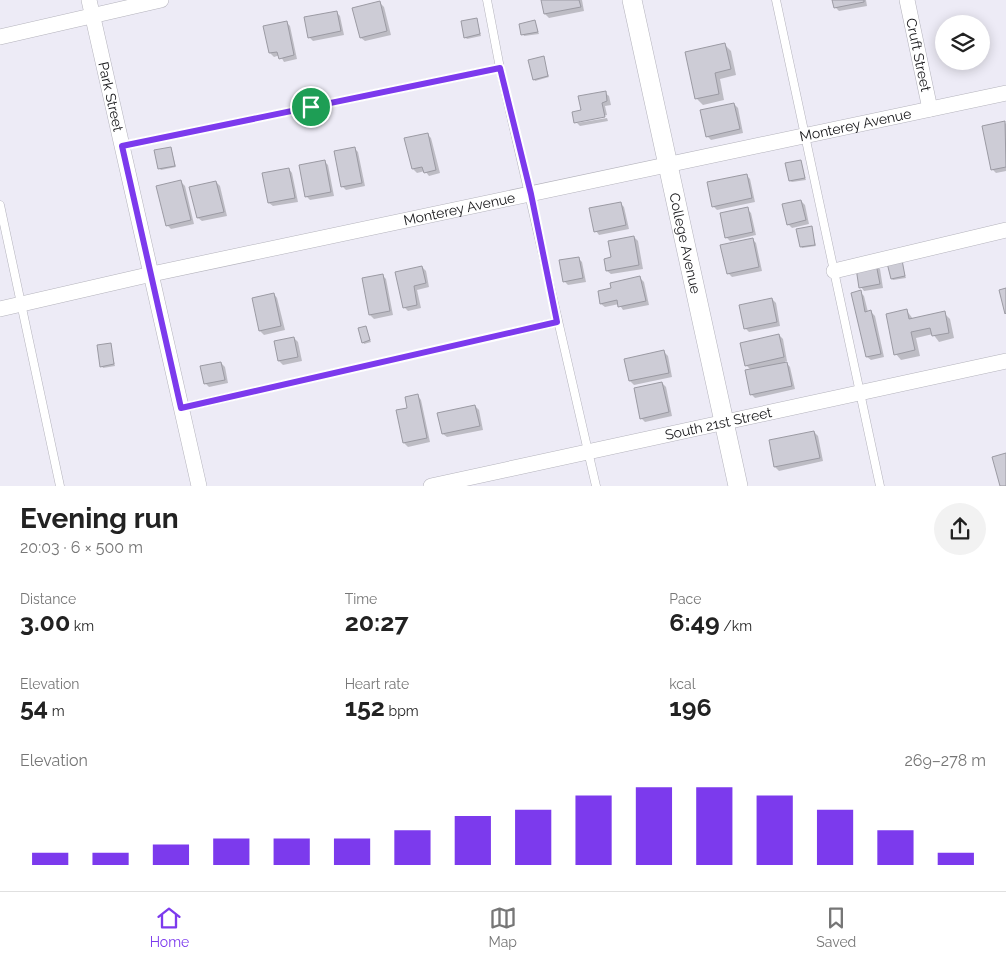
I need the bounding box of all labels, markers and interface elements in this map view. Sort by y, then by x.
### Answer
map controls [935,15,990,70]
button: layers [935,15,990,70]
street label: Cruft Street [903,17,934,93]
street label: Park Street [95,60,127,133]
pin [290,86,332,128]
icon: arrive [297,93,325,121]
street label: Monterey Avenue [798,105,913,145]
street label: Monterey Avenue [402,189,516,228]
street label: College Avenue [666,191,704,295]
street label: South 21st Street [663,404,773,443]
text: Evening run [20,502,179,535]
button: share [934,503,986,555]
text: 20:03 · 6 × 500 m [20,538,143,557]
text: Distance [20,591,76,607]
text: Time [345,591,377,607]
text: Pace [669,591,701,607]
text: 3.00 [20,607,70,637]
text: 20:27 [345,607,408,637]
text: 6:49 [669,607,720,637]
text: km [70,618,94,634]
text: /km [720,618,752,634]
text: Elevation [20,676,79,692]
text: Heart rate [345,676,409,692]
text: kcal [669,676,696,692]
text: 54 [20,692,48,722]
text: 152 [345,692,385,722]
text: 196 [669,692,712,722]
text: m [48,703,65,719]
text: bpm [385,703,419,719]
text: Elevation [20,751,88,770]
text: 269–278 m [904,751,986,770]
tab: Home [150,904,189,950]
tab: Map [489,904,517,950]
tab: Saved [816,904,856,950]

